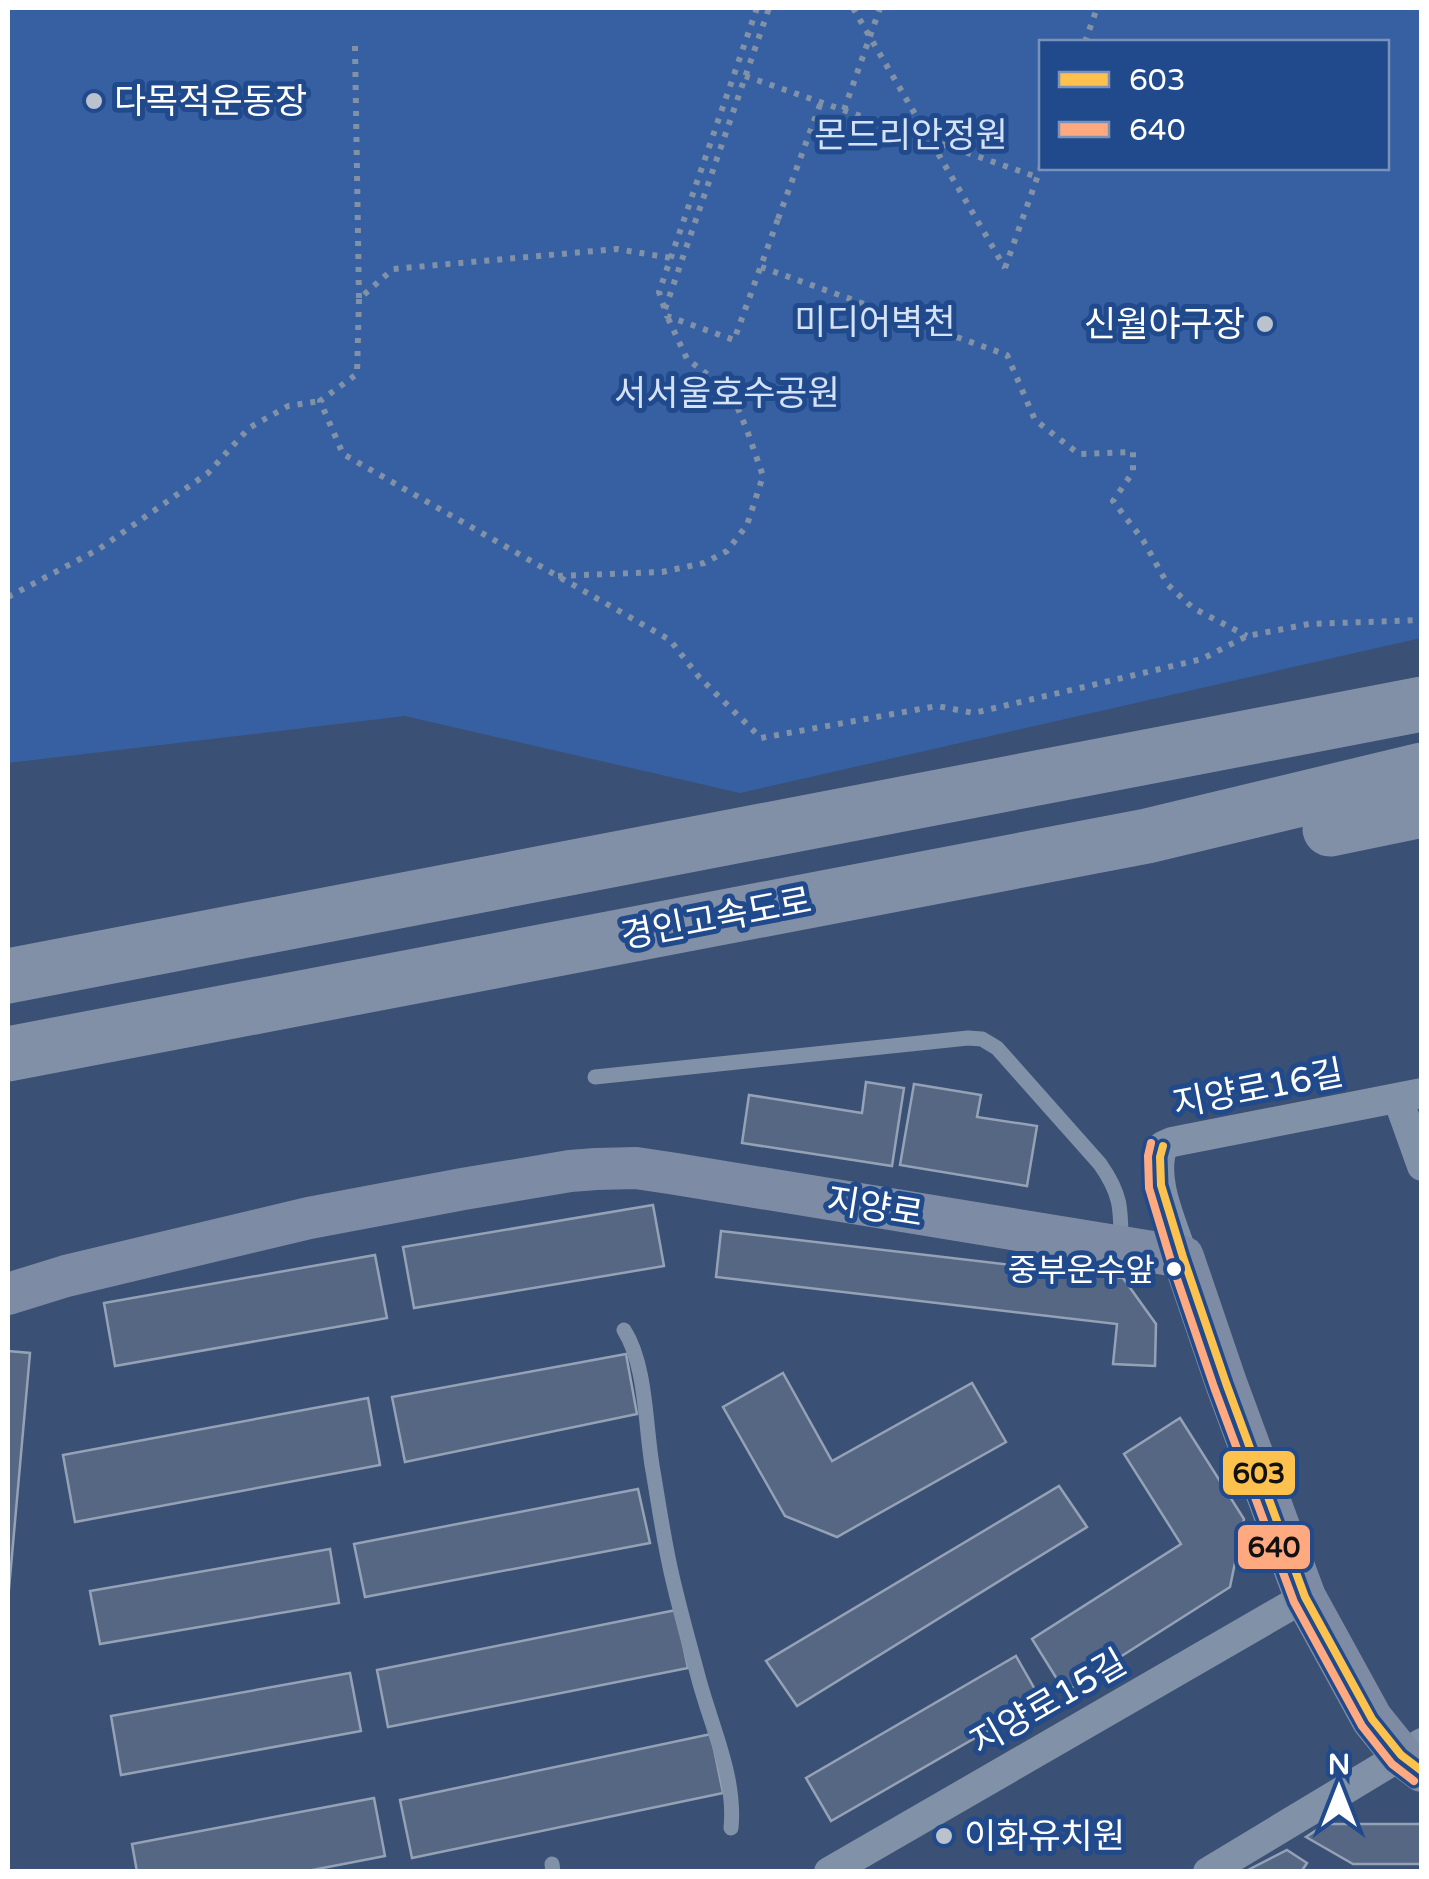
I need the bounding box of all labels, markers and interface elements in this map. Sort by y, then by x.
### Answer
legend [1039,40,1389,170]
text: 603 [1129,62,1186,99]
place label: 다목적운동장 [114,81,307,123]
marker: 다목적운동장 [83,90,105,112]
text: 640 [1129,112,1186,149]
park label: 몬드리안정원 [814,115,1008,157]
park label: 미디어벽천 [794,302,956,344]
place label: 신월야구장 [1084,304,1245,346]
marker: 신월야구장 [1254,313,1276,335]
park label: 서서울호수공원 [614,373,840,415]
street label: 경인고속도로 [617,880,815,958]
street label: 지양로16길 [1169,1052,1347,1126]
street label: 지양로 [824,1180,926,1236]
place label: 중부운수앞 [1008,1252,1155,1290]
marker: 중부운수앞 [1164,1259,1184,1279]
line badge: 603 [1221,1449,1297,1497]
text: 603 [1233,1457,1285,1491]
line badge: 640 [1236,1523,1312,1571]
text: 640 [1248,1531,1300,1565]
street label: 지양로15길 [963,1641,1134,1764]
north arrow [1289,1739,1389,1839]
text: N [1328,1748,1350,1782]
place label: 이화유치원 [964,1816,1125,1858]
marker: 이화유치원 [933,1825,955,1847]

